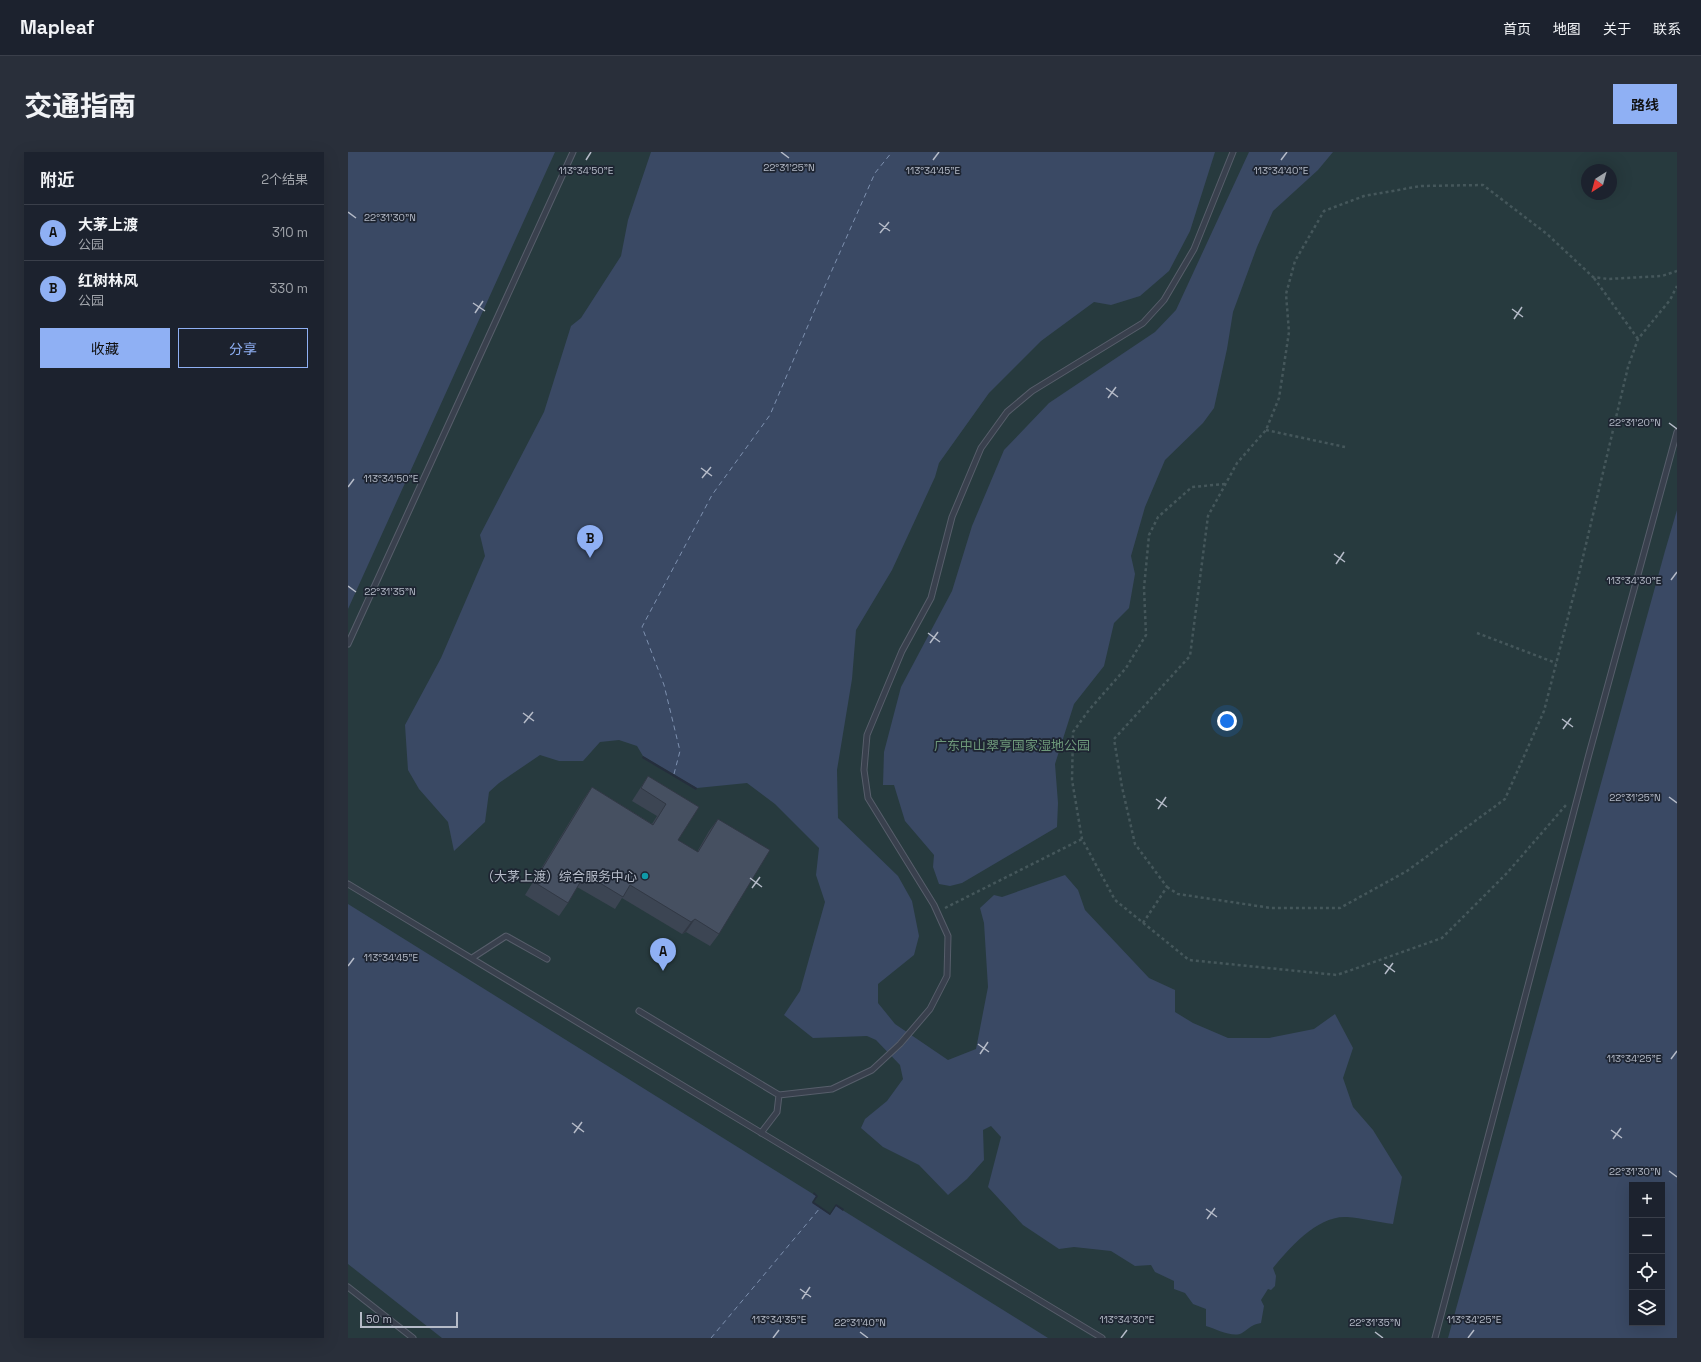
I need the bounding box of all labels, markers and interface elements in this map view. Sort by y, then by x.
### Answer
text: Mapleaf [20,15,94,40]
text: 首页 [1503,20,1531,38]
text: 地图 [1553,20,1581,38]
text: 关于 [1603,20,1631,38]
text: 联系 [1653,20,1681,38]
button: 路线 [1613,84,1677,124]
text: 交通指南 [24,88,136,124]
text: 22°31'25"N [763,161,815,174]
text: 113°34'50"E [559,164,614,177]
text: 113°34'45"E [906,164,961,177]
text: 113°34'40"E [1254,164,1309,177]
north arrow [1581,164,1617,200]
text: 附近 [40,169,74,191]
text: 2个结果 [261,171,308,188]
text: 22°31'30"N [364,211,416,224]
text: 大茅上渡 [78,215,138,234]
text: A [49,224,57,241]
text: 310 m [272,224,308,241]
text: 公园 [78,236,104,253]
text: 红树林风 [78,271,138,290]
text: B [49,280,57,297]
text: 330 m [269,280,308,297]
text: 公园 [78,292,104,309]
button: 收藏 [40,328,170,368]
button: 分享 [178,328,308,368]
text: 22°31'20"N [1609,416,1661,429]
text: 113°34'50"E [364,472,419,485]
pin: B [577,525,603,558]
text: 113°34'30"E [1607,574,1662,587]
text: 22°31'35"N [364,585,416,598]
your location [1217,711,1237,731]
park label: 广东中山翠亨国家湿地公园 [934,737,1090,754]
text: 22°31'25"N [1609,791,1661,804]
place label: （大茅上渡）综合服务中心 [481,868,637,885]
marker: （大茅上渡）综合服务中心 [640,871,650,881]
pin: A [650,938,676,971]
text: 113°34'45"E [364,951,419,964]
text: 113°34'25"E [1607,1052,1662,1065]
text: 22°31'30"N [1609,1165,1661,1178]
map controls [1629,1182,1665,1326]
button: + [1629,1182,1665,1218]
button: − [1629,1218,1665,1254]
button: locate [1629,1254,1665,1290]
button: layers [1629,1290,1665,1326]
scale bar [360,1310,458,1329]
text: 50 m [366,1312,392,1326]
text: 113°34'35"E [752,1313,807,1326]
text: 113°34'30"E [1100,1313,1155,1326]
text: 113°34'25"E [1447,1313,1502,1326]
text: 22°31'40"N [834,1316,886,1329]
text: 22°31'35"N [1349,1316,1401,1329]

